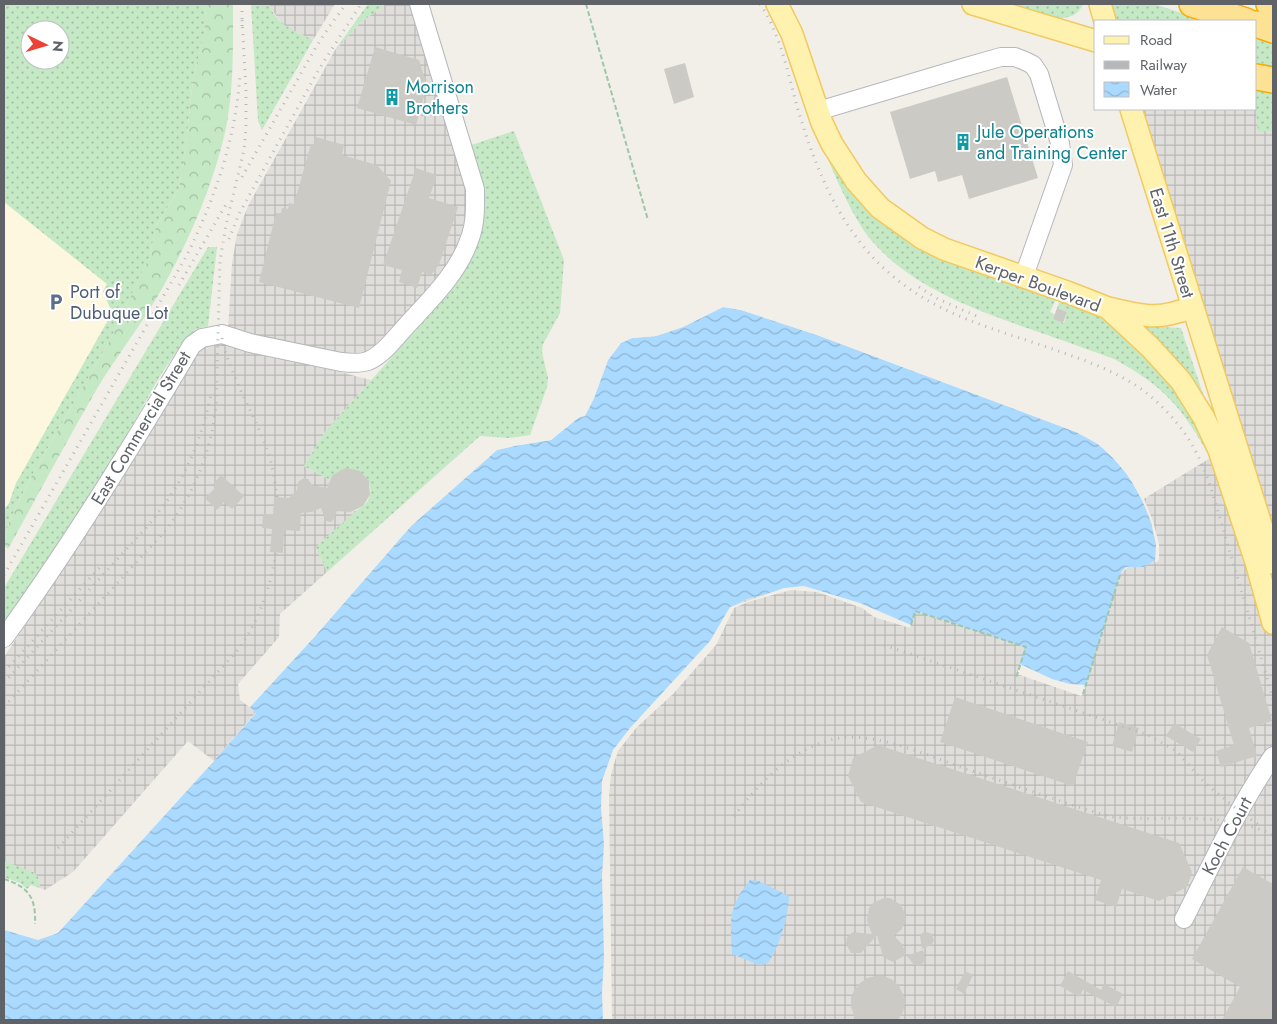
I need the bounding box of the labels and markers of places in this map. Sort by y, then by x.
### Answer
place label: Morrison Brothers [406,74,474,121]
building icon: Morrison Brothers [382,87,402,107]
place label: Jule Operations and Training Center [975,119,1128,166]
building icon: Jule Operations and Training Center [953,132,973,152]
place label: Port of Dubuque Lot [70,279,169,326]
parking icon: Port of Dubuque Lot [46,292,66,312]

